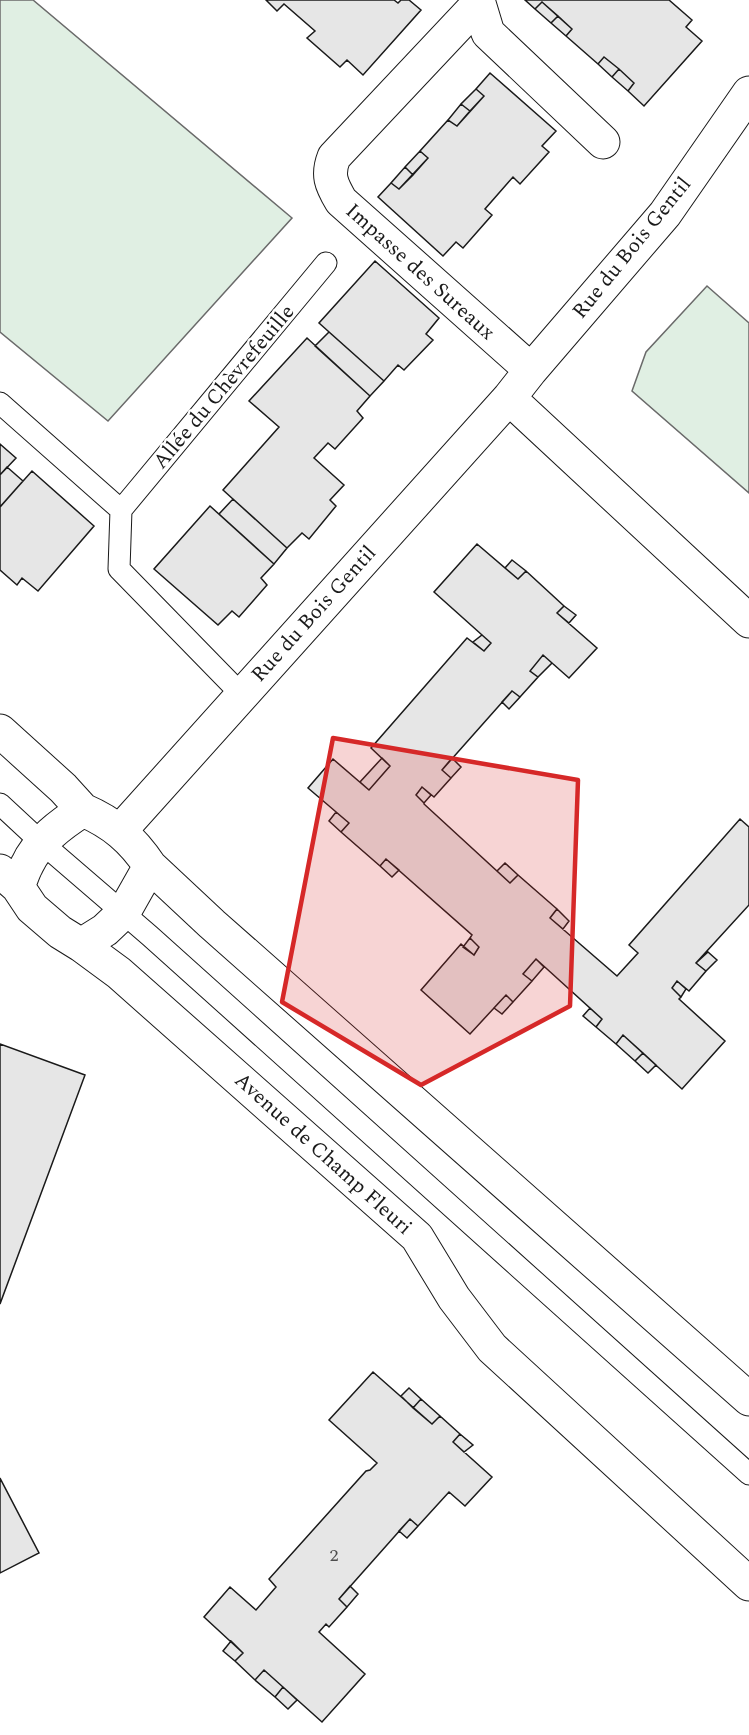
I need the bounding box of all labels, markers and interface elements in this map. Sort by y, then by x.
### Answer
street label: Rue du Bois Gentil [565,170,699,326]
street label: Impasse des Sureaux [338,196,502,348]
street label: Allée du Chèvrefeuille [145,298,303,476]
street label: Rue du Bois Gentil [244,538,384,690]
street label: Avenue de Champ Fleuri [227,1065,419,1243]
house number: 2 [330,1542,339,1569]

